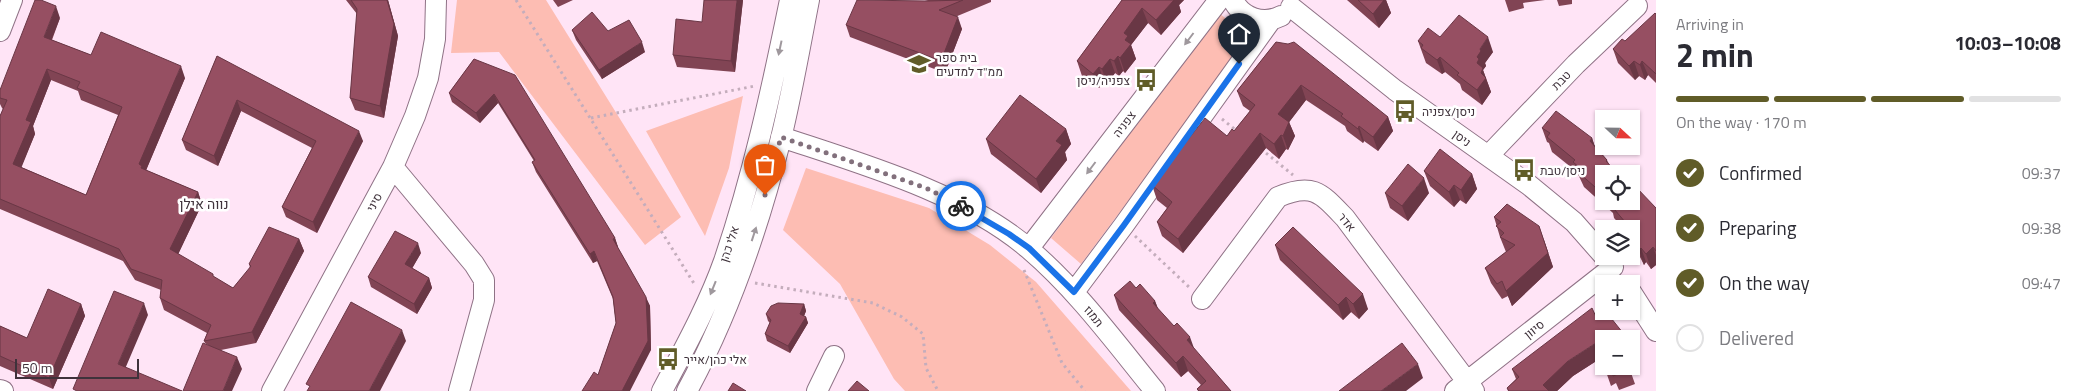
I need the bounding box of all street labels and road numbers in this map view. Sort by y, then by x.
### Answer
street label: טבת [1547,66,1575,94]
street label: צפניה [1108,106,1141,141]
street label: ניסן [1449,125,1475,151]
street label: סיני [361,189,387,215]
street label: אדר [1333,208,1361,236]
street label: אלי כהן [714,223,744,265]
street label: תמוז [1079,301,1109,331]
street label: סיוון [1520,315,1548,343]

